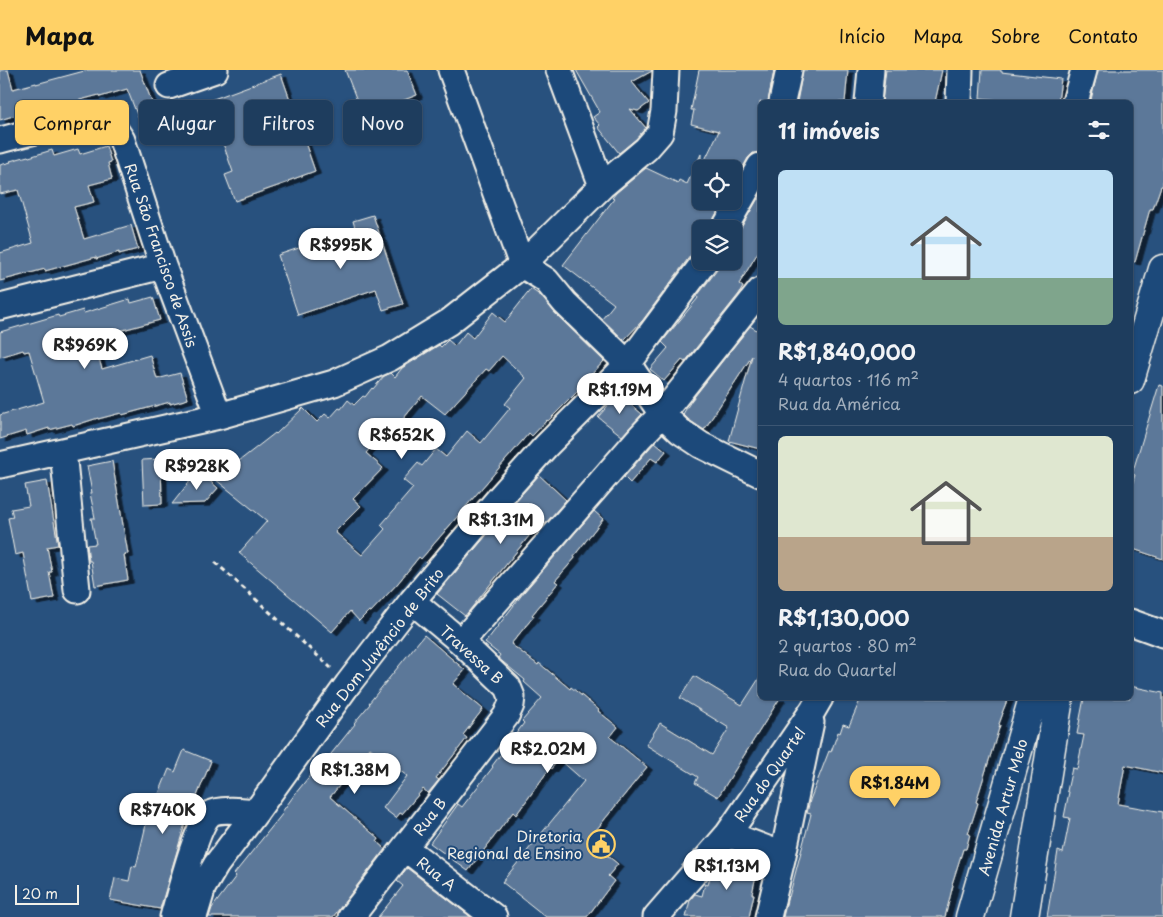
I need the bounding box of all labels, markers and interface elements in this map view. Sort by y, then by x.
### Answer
text: Mapa [25,17,94,53]
text: Início [839,22,885,49]
text: Mapa [913,22,963,49]
text: Sobre [991,22,1040,49]
text: Contato [1068,22,1138,49]
chip: Comprar [15,100,129,145]
chip: Alugar [139,100,234,145]
chip: Filtros [244,100,333,145]
chip: Novo [343,100,422,145]
text: 11 imóveis [778,114,880,146]
icon: filters [1085,116,1113,144]
street label: Rua São Francisco de Assis [120,160,204,350]
map controls [692,160,742,270]
button: locate [692,160,742,210]
icon: home [901,203,991,293]
button: layers [692,220,742,270]
pin: R$995K [300,228,382,270]
text: R$995K [309,232,373,256]
pin: R$969K [44,328,126,370]
text: R$969K [53,332,117,356]
text: R$1,840,000 [778,335,916,367]
text: 4 quartos · 116 m² [778,367,919,391]
pin: R$1.19M [574,372,666,415]
text: R$1.19M [588,377,652,401]
text: Rua da América [778,391,900,415]
pin: R$652K [361,418,443,460]
text: R$652K [369,422,435,446]
pin: R$928K [156,448,238,491]
text: R$928K [165,453,229,477]
icon: home [901,468,991,558]
pin: R$1.31M [455,502,547,545]
text: R$1.31M [468,507,534,531]
street label: Rua Dom Juvêncio de Brito [309,562,449,732]
text: R$1,130,000 [778,601,910,633]
street label: Travessa B [435,619,509,689]
text: 2 quartos · 80 m² [778,633,917,657]
text: Rua do Quartel [778,657,897,681]
street label: Rua do Quartel [728,722,810,826]
pin: R$2.02M [502,732,594,774]
text: R$2.02M [511,736,585,760]
street label: Avenida Artur Melo [971,736,1033,878]
pin: R$1.38M [309,752,401,795]
text: R$1.38M [321,757,389,781]
pin: R$1.84M [849,766,941,808]
text: R$1.84M [860,770,930,794]
pin: R$740K [122,792,204,835]
street label: Rua B [407,792,451,840]
text: R$740K [130,797,196,821]
place label: Diretoria Regional de Ensino [447,824,583,864]
public building icon: Diretoria Regional de Ensino [586,829,616,859]
pin: R$1.13M [681,848,773,891]
street label: Rua A [412,850,462,896]
text: R$1.13M [694,853,760,877]
scale bar [15,882,79,905]
text: 20 m [22,883,58,904]

